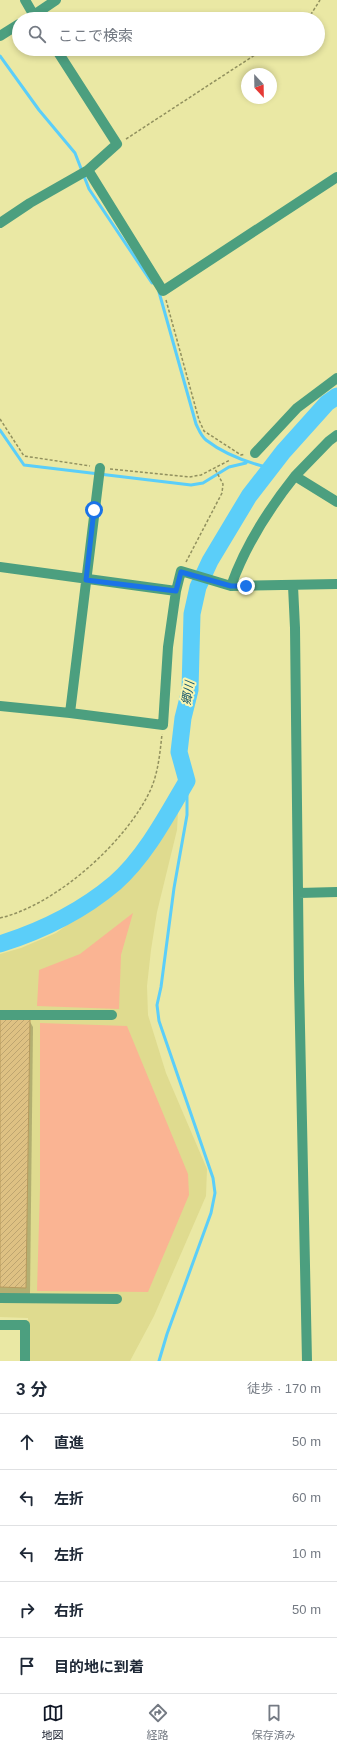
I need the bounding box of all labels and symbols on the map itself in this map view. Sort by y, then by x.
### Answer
north arrow [241,68,277,104]
route start [85,501,103,519]
route end [237,577,255,595]
water label: 郷川 [179,678,197,706]

